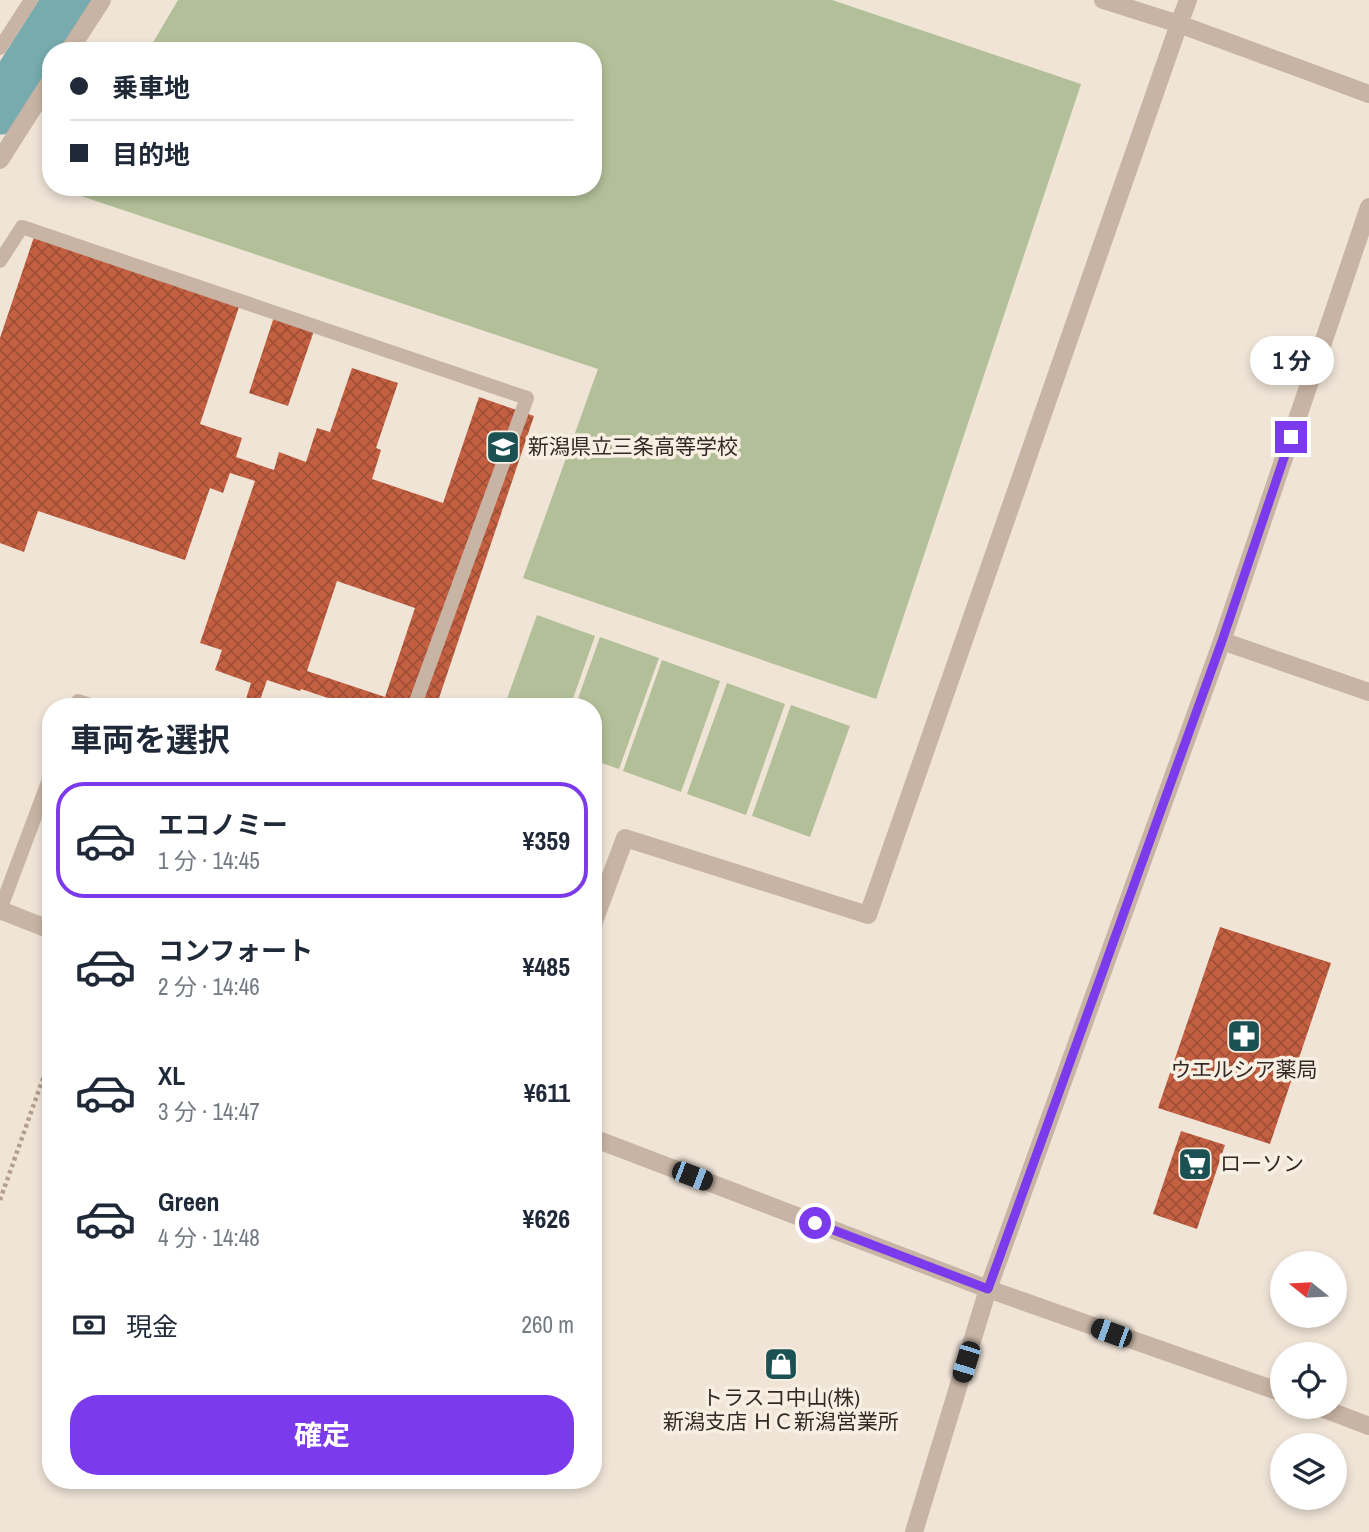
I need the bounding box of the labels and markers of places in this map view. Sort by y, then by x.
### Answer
school or university icon: 新潟県立三条高等学校 [484,428,522,466]
place label: 新潟県立三条高等学校 [528,432,738,461]
pharmacy icon: ウエルシア薬局 [1225,1017,1263,1055]
place label: ウエルシア薬局 [1171,1055,1318,1084]
supermarket icon: ローソン [1176,1145,1214,1183]
place label: ローソン [1220,1149,1304,1178]
shop icon: トラスコ中山(株) 新潟支店 ＨＣ新潟営業所 [762,1345,800,1383]
place label: トラスコ中山(株) 新潟支店 ＨＣ新潟営業所 [663,1383,899,1436]

